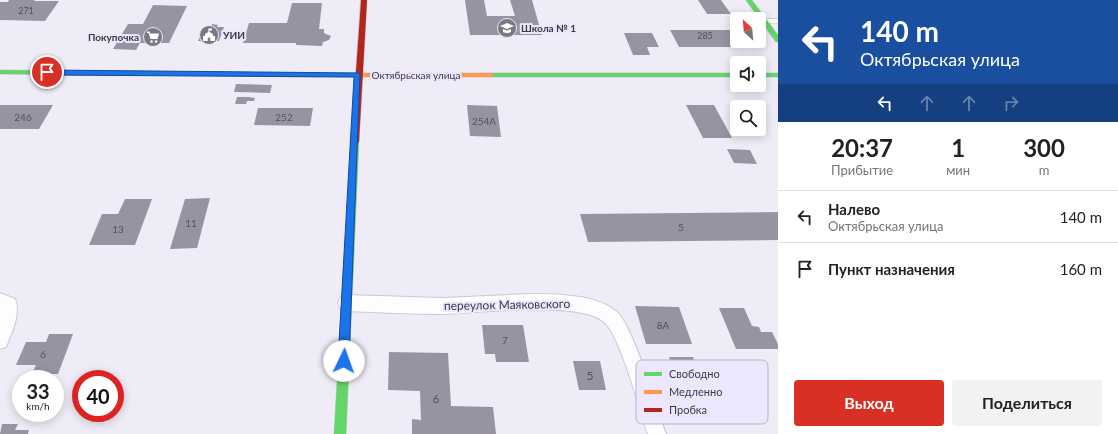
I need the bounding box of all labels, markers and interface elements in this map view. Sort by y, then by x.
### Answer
house number: 271 [18,5,34,16]
north arrow [730,12,766,48]
map controls [730,12,766,136]
text: 140 m [860,14,939,48]
icon: left [794,16,846,68]
school or university icon: Школа № 1 [496,17,518,39]
place label: Школа № 1 [521,22,576,34]
public building icon: УИИ [198,24,220,46]
supermarket icon: Покупочка [142,26,164,48]
place label: УИИ [222,29,245,41]
house number: 285 [697,30,713,41]
place label: Покупочка [88,31,139,43]
text: Октябрьская улица [860,48,1020,70]
pin [30,55,64,89]
button: sound [730,56,766,92]
icon: arrive [36,61,58,83]
street label: Октябрьская улица [372,69,460,81]
icon: left [874,92,896,114]
icon: ahead [916,92,938,114]
icon: ahead [958,92,980,114]
icon: right [1000,92,1022,114]
button: search [730,100,766,136]
house number: 246 [14,111,32,123]
house number: 252 [275,111,293,123]
house number: 254А [472,115,496,127]
text: 20:37 [831,133,893,162]
text: 1 [951,133,965,162]
text: 300 [1023,133,1065,162]
text: Прибытие [831,162,893,178]
text: мин [946,162,970,178]
text: m [1039,162,1049,178]
text: Налево [828,200,880,218]
icon: left [794,206,816,228]
text: 140 m [1060,208,1102,226]
house number: 11 [185,217,197,229]
text: Октябрьская улица [828,218,943,234]
house number: 5 [678,221,684,233]
house number: 13 [112,223,124,235]
icon: arrive [794,258,816,280]
text: Пункт назначения [828,260,955,278]
text: 160 m [1060,260,1102,278]
street label: переулок Маяковского [444,296,570,313]
house number: 8А [657,319,670,331]
house number: 7 [502,334,508,346]
position arrow [323,340,365,382]
house number: 6 [40,348,46,360]
legend [636,360,768,424]
text: Свободно [669,367,720,380]
house number: 5 [587,368,594,383]
speed limit sign: 40 [72,370,124,422]
text: 33 [26,379,50,403]
button: Выход [794,380,944,426]
button: Поделиться [952,380,1102,426]
text: Медленно [669,385,722,398]
house number: 6 [433,391,440,406]
text: km/h [26,400,50,412]
text: Пробка [669,403,707,416]

